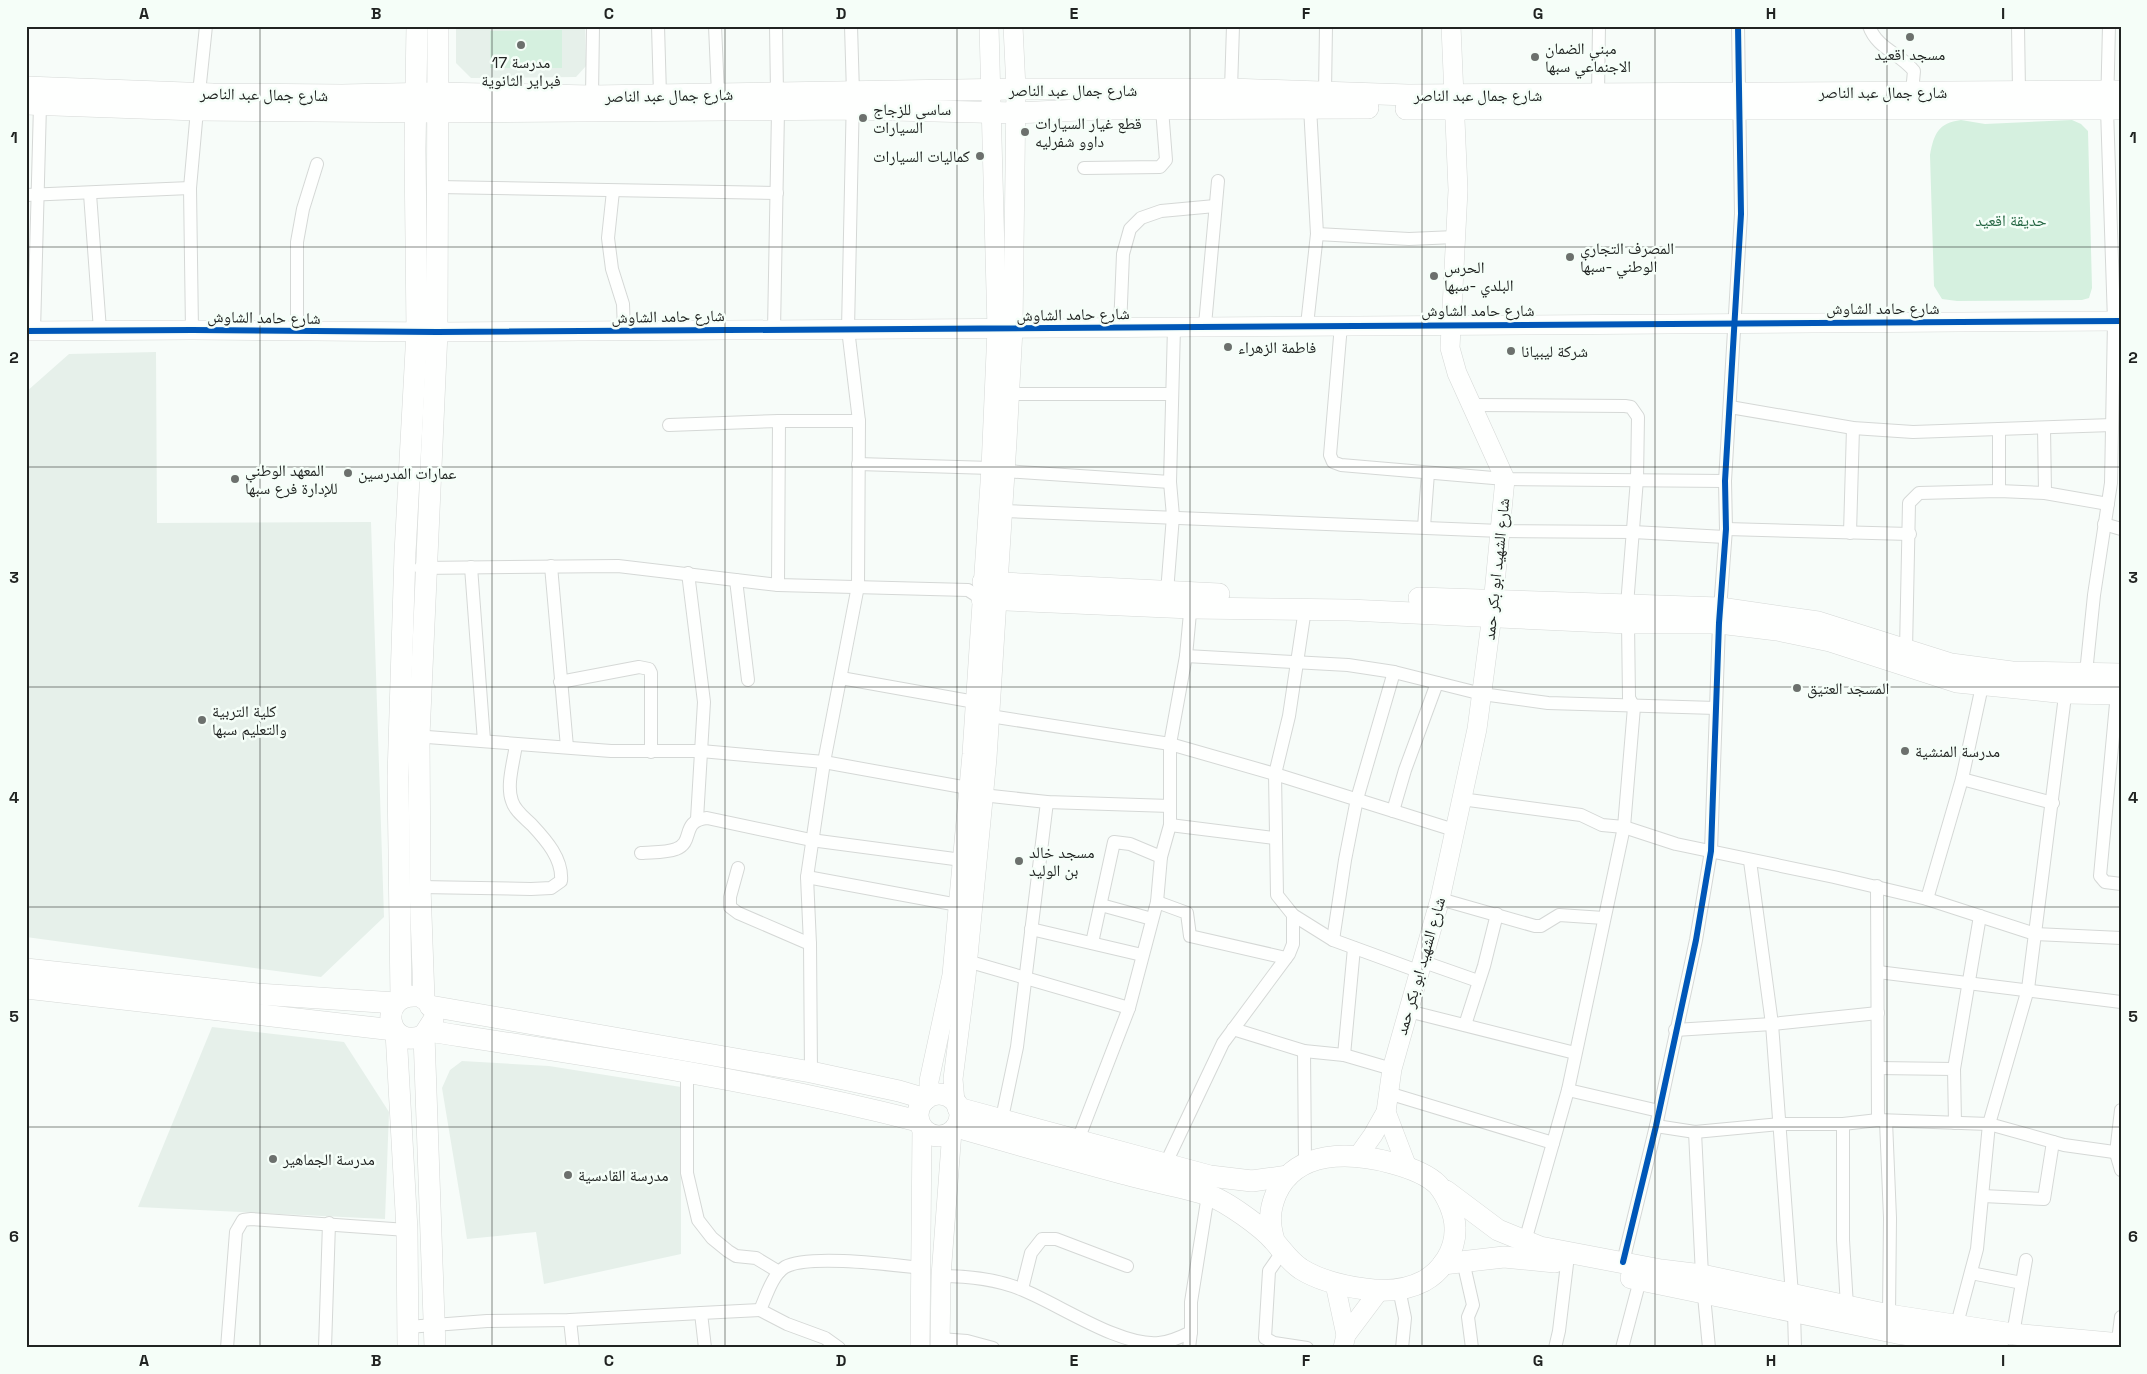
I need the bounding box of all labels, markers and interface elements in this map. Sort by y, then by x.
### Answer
text: A [139,3,149,24]
text: B [371,3,381,24]
text: C [604,3,614,24]
text: D [836,3,846,24]
text: E [1070,3,1079,24]
text: F [1302,3,1311,24]
text: G [1533,3,1543,24]
text: H [1766,3,1776,24]
text: I [2001,3,2005,24]
marker: مسجد اقعيد [1904,31,1916,43]
place label: مبني الضمان الاجنماعي سبها [1545,38,1631,79]
marker: مدرسة 17 فبراير الثانوية [515,39,527,51]
place label: مسجد اقعيد [1875,44,1945,65]
marker: مبني الضمان الاجنماعي سبها [1529,51,1541,63]
place label: مدرسة 17 فبراير الثانوية [481,52,561,91]
street label: شارع جمال عبد الناصر [1008,80,1137,101]
street label: شارع جمال عبد الناصر [1818,82,1947,103]
street label: شارع جمال عبد الناصر [199,83,328,106]
street label: شارع جمال عبد الناصر [604,84,733,107]
street label: شارع جمال عبد الناصر [1413,85,1542,106]
place label: ساسي للزجاج السيارات [873,99,951,138]
marker: ساسي للزجاج السيارات [857,112,869,124]
place label: قطع غيار السيارات داوو شفرليه [1035,113,1142,152]
marker: قطع غيار السيارات داوو شفرليه [1019,126,1031,138]
text: 1 [10,127,18,148]
text: 1 [2129,127,2137,148]
place label: كماليات السيارات [873,146,970,167]
marker: كماليات السيارات [974,150,986,162]
park label: حديقة اقعيد [1975,210,2047,231]
place label: المصرف التجاري الوطني -سبها [1580,238,1674,279]
marker: المصرف التجاري الوطني -سبها [1564,251,1576,263]
place label: الحرس البلدي -سبها [1444,257,1514,298]
marker: الحرس البلدي -سبها [1428,270,1440,282]
street label: شارع حامد الشاوش [1826,298,1940,319]
street label: شارع حامد الشاوش [1421,300,1535,321]
street label: شارع حامد الشاوش [1016,303,1130,326]
street label: شارع حامد الشاوش [611,305,725,328]
street label: شارع حامد الشاوش [207,306,321,329]
place label: فاطمة الزهراء [1238,337,1316,358]
marker: فاطمة الزهراء [1222,341,1234,353]
place label: شركة ليبيانا [1521,341,1588,362]
marker: شركة ليبيانا [1505,345,1517,357]
text: 2 [9,347,19,368]
text: 2 [2128,347,2138,368]
place label: المعهد الوطني للإدارة فرع سبها [245,460,338,499]
place label: عمارات المدرسين [358,463,456,484]
marker: عمارات المدرسين [342,467,354,479]
marker: المعهد الوطني للإدارة فرع سبها [229,473,241,485]
street label: شارع الشهيد ابو بكر حمد [1479,497,1514,641]
text: 3 [9,567,19,588]
text: 3 [2128,567,2138,588]
place label: المسجد العتيق [1807,678,1889,699]
marker: المسجد العتيق [1791,682,1803,694]
place label: كلية التربية والتعليم سبها [212,701,287,740]
marker: كلية التربية والتعليم سبها [196,714,208,726]
place label: مدرسة المنشية [1915,741,2000,762]
marker: مدرسة المنشية [1899,745,1911,757]
text: 4 [9,787,19,808]
text: 4 [2128,787,2138,808]
place label: مسجد خالد بن الوليد [1029,842,1094,881]
marker: مسجد خالد بن الوليد [1013,855,1025,867]
street label: شارع الشهيد ابو بكر حمد [1391,895,1450,1037]
text: 5 [9,1006,19,1027]
text: 5 [2128,1006,2138,1027]
place label: مدرسة الجماهير [282,1149,375,1170]
marker: مدرسة الجماهير [267,1153,279,1165]
place label: مدرسة القادسية [578,1165,669,1186]
marker: مدرسة القادسية [562,1169,574,1181]
text: 6 [9,1226,19,1247]
text: 6 [2128,1226,2138,1247]
text: A [139,1350,149,1371]
text: B [371,1350,381,1371]
text: C [604,1350,614,1371]
text: D [836,1350,846,1371]
text: E [1070,1350,1079,1371]
text: F [1302,1350,1311,1371]
text: G [1533,1350,1543,1371]
text: H [1766,1350,1776,1371]
text: I [2001,1350,2005,1371]

